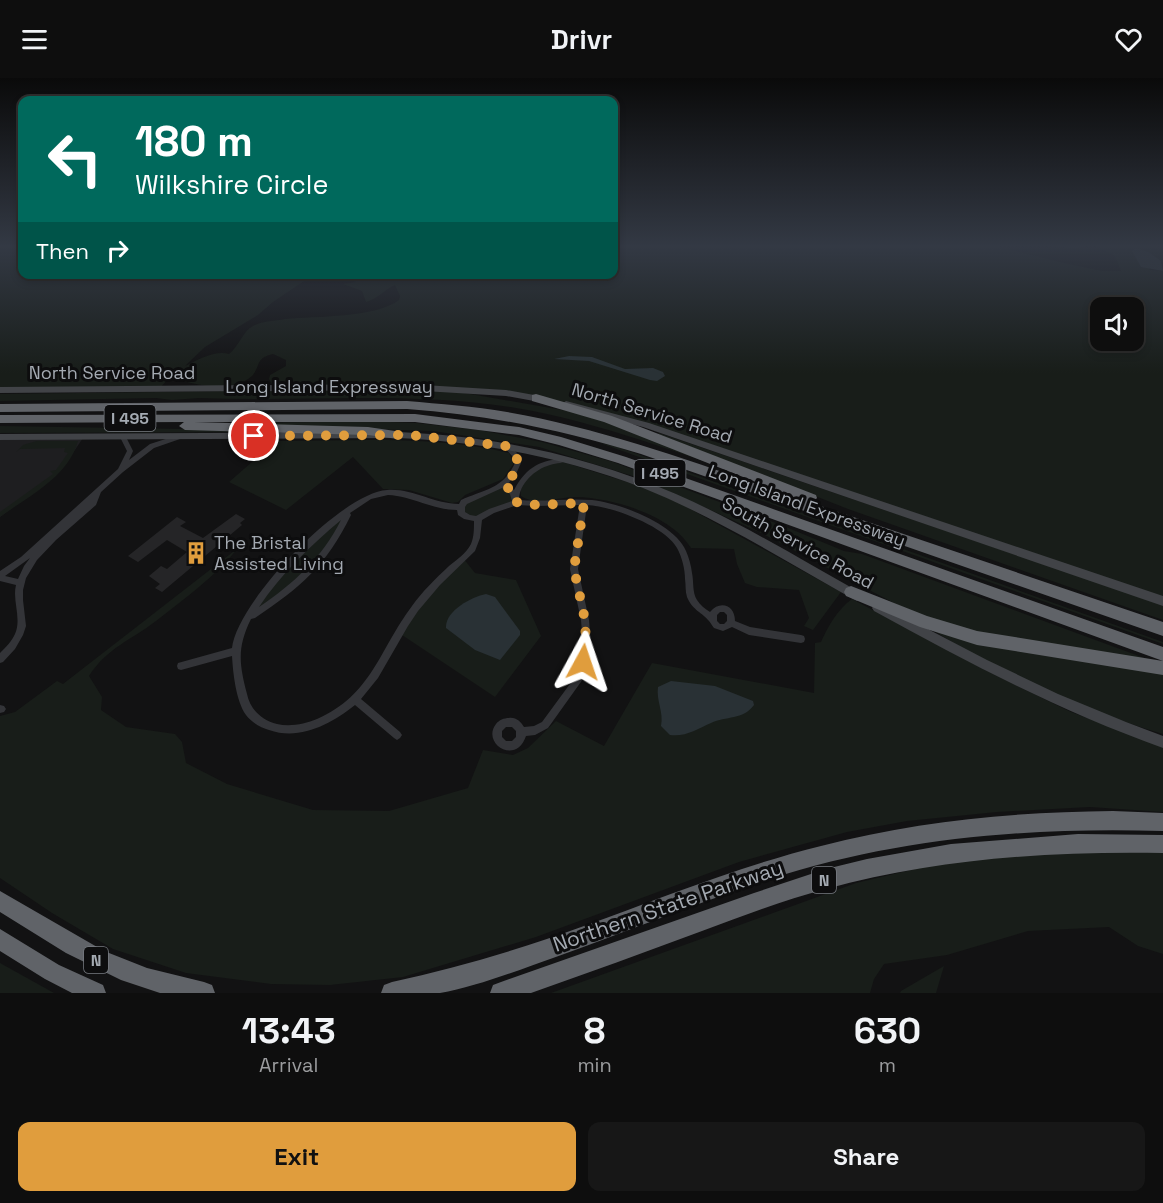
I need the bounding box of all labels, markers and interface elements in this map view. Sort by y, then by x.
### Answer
text: Drivr [551,22,612,57]
icon: menu [18,23,51,56]
icon: heart [1112,23,1145,56]
text: 180 m [135,115,253,168]
icon: left [36,120,114,198]
text: Wilkshire Circle [135,167,328,202]
icon: right [101,234,134,267]
text: Then [36,237,89,265]
map controls [1090,297,1144,351]
button: sound [1090,297,1144,351]
street label: North Service Road [29,361,195,384]
street label: Long Island Expressway [225,375,433,398]
street label: North Service Road [569,377,735,448]
road number: I 495 [104,405,156,431]
pin [228,410,279,461]
icon: arrive [237,419,270,452]
street label: Long Island Expressway [706,459,909,552]
road number: I 495 [634,460,686,486]
street label: South Service Road [718,491,878,594]
place label: The Bristal Assisted Living [214,531,344,575]
building icon: The Bristal Assisted Living [183,540,209,566]
position arrow [551,630,615,694]
street label: Northern State Parkway [549,853,787,958]
road number: N [812,867,836,893]
road number: N [84,947,108,973]
text: 13:43 [242,1008,336,1054]
text: 8 [584,1008,605,1054]
text: 630 [854,1008,921,1054]
text: Arrival [259,1052,318,1078]
text: min [577,1052,612,1078]
text: m [879,1052,896,1078]
button: Exit [18,1122,576,1191]
button: Share [588,1122,1145,1191]

